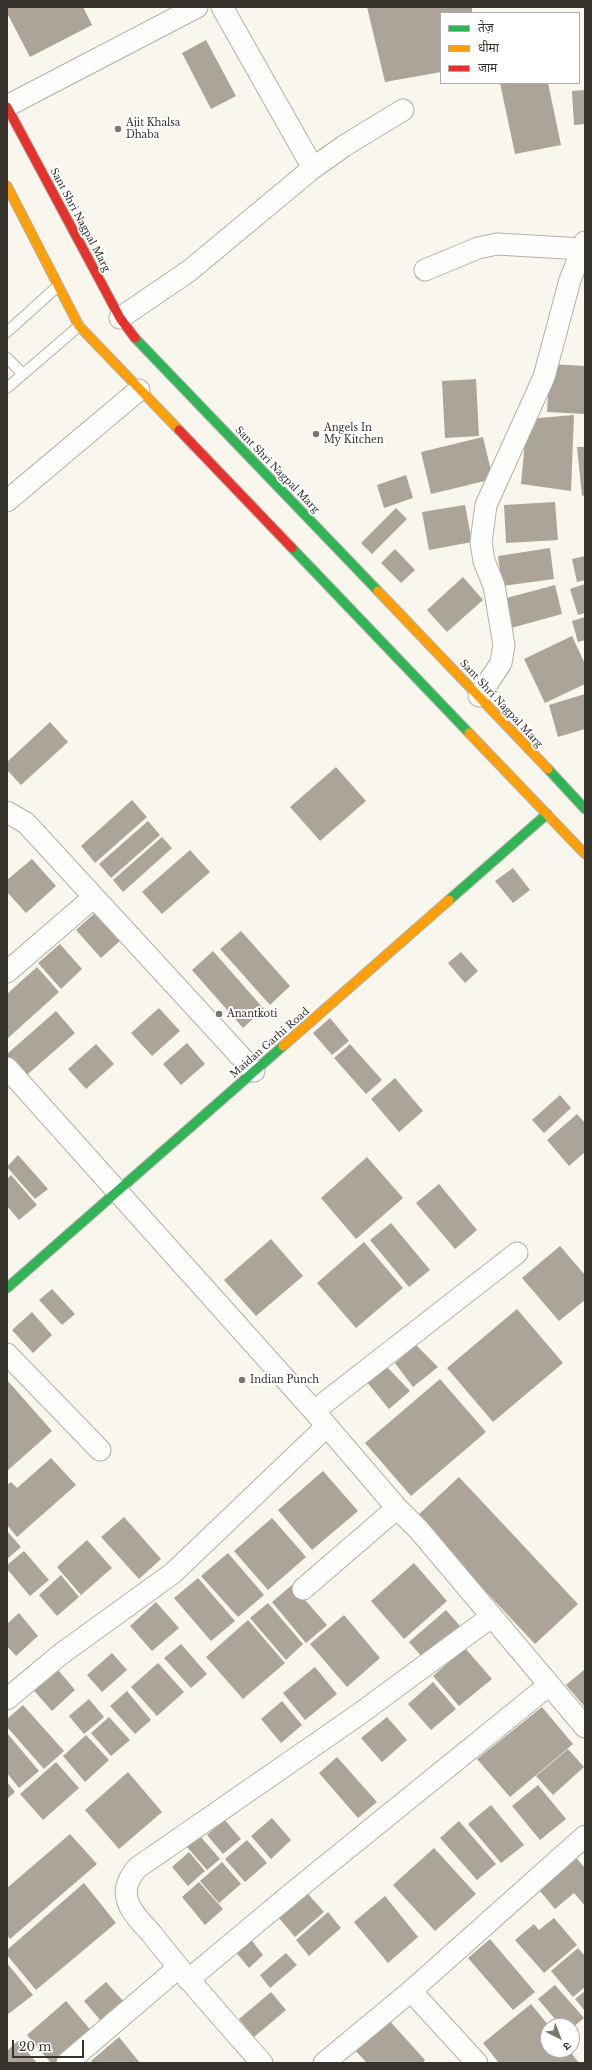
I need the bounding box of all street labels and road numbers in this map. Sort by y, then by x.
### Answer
street label: Sant Shri Nagpal Marg [48,166,112,274]
street label: Sant Shri Nagpal Marg [232,424,322,516]
street label: Sant Shri Nagpal Marg [457,658,545,750]
street label: Maidan Garhi Road [228,1005,312,1081]

